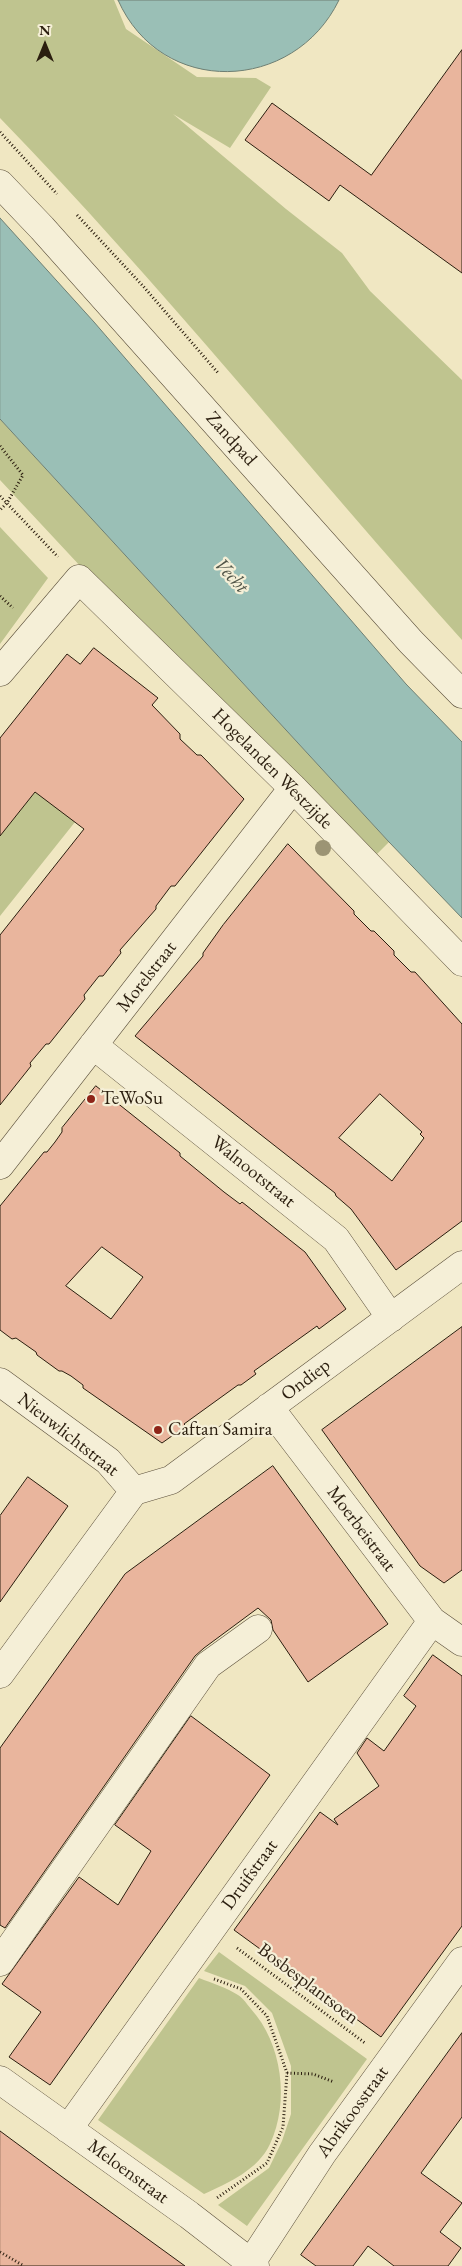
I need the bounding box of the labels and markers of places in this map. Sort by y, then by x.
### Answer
place label: TeWoSu [101,1088,163,1110]
marker: TeWoSu [85,1093,97,1105]
place label: Caftan Samira [168,1419,272,1441]
marker: Caftan Samira [152,1424,164,1436]

